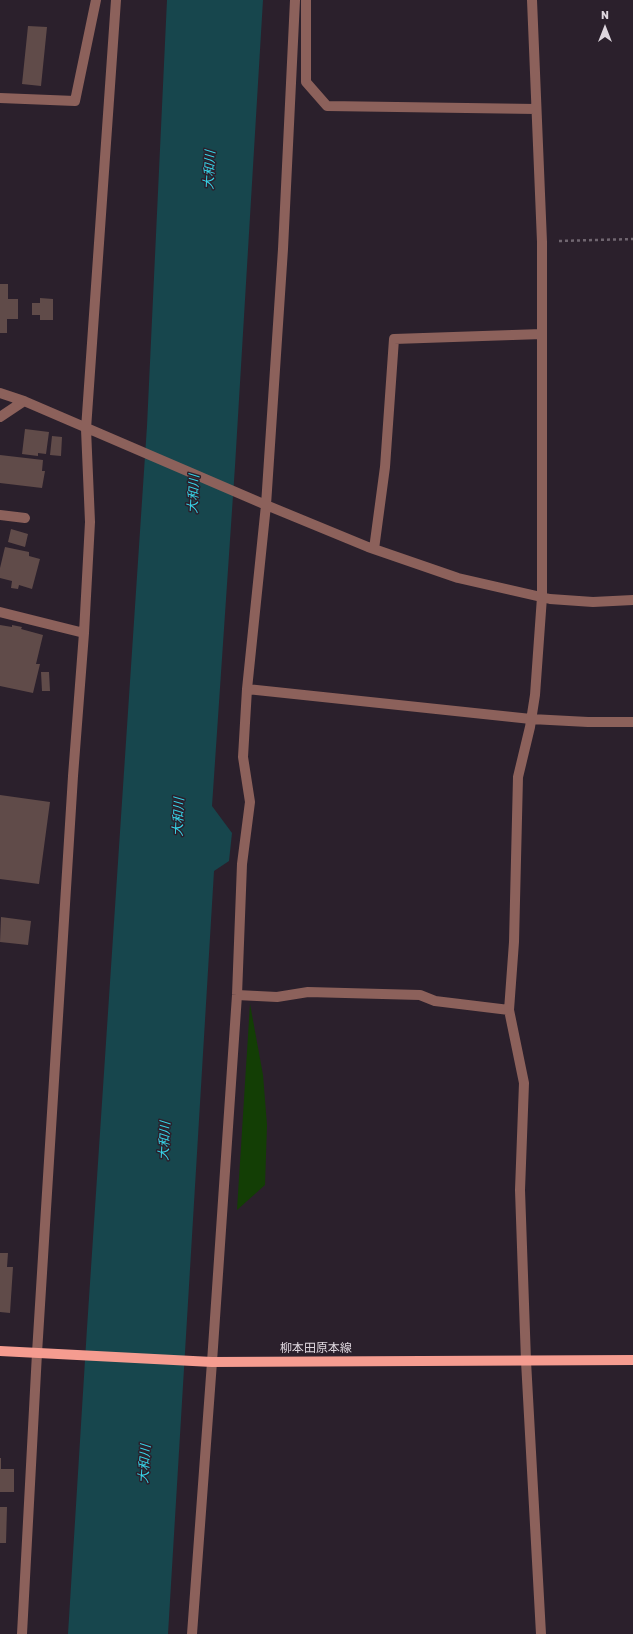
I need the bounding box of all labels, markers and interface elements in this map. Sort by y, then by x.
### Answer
north arrow [585,8,625,48]
text: N [601,9,609,22]
water label: 大和川 [201,150,219,190]
water label: 大和川 [185,474,203,514]
water label: 大和川 [171,797,187,837]
water label: 大和川 [156,1121,174,1161]
street label: 柳本田原本線 [280,1342,352,1356]
water label: 大和川 [136,1444,154,1484]

